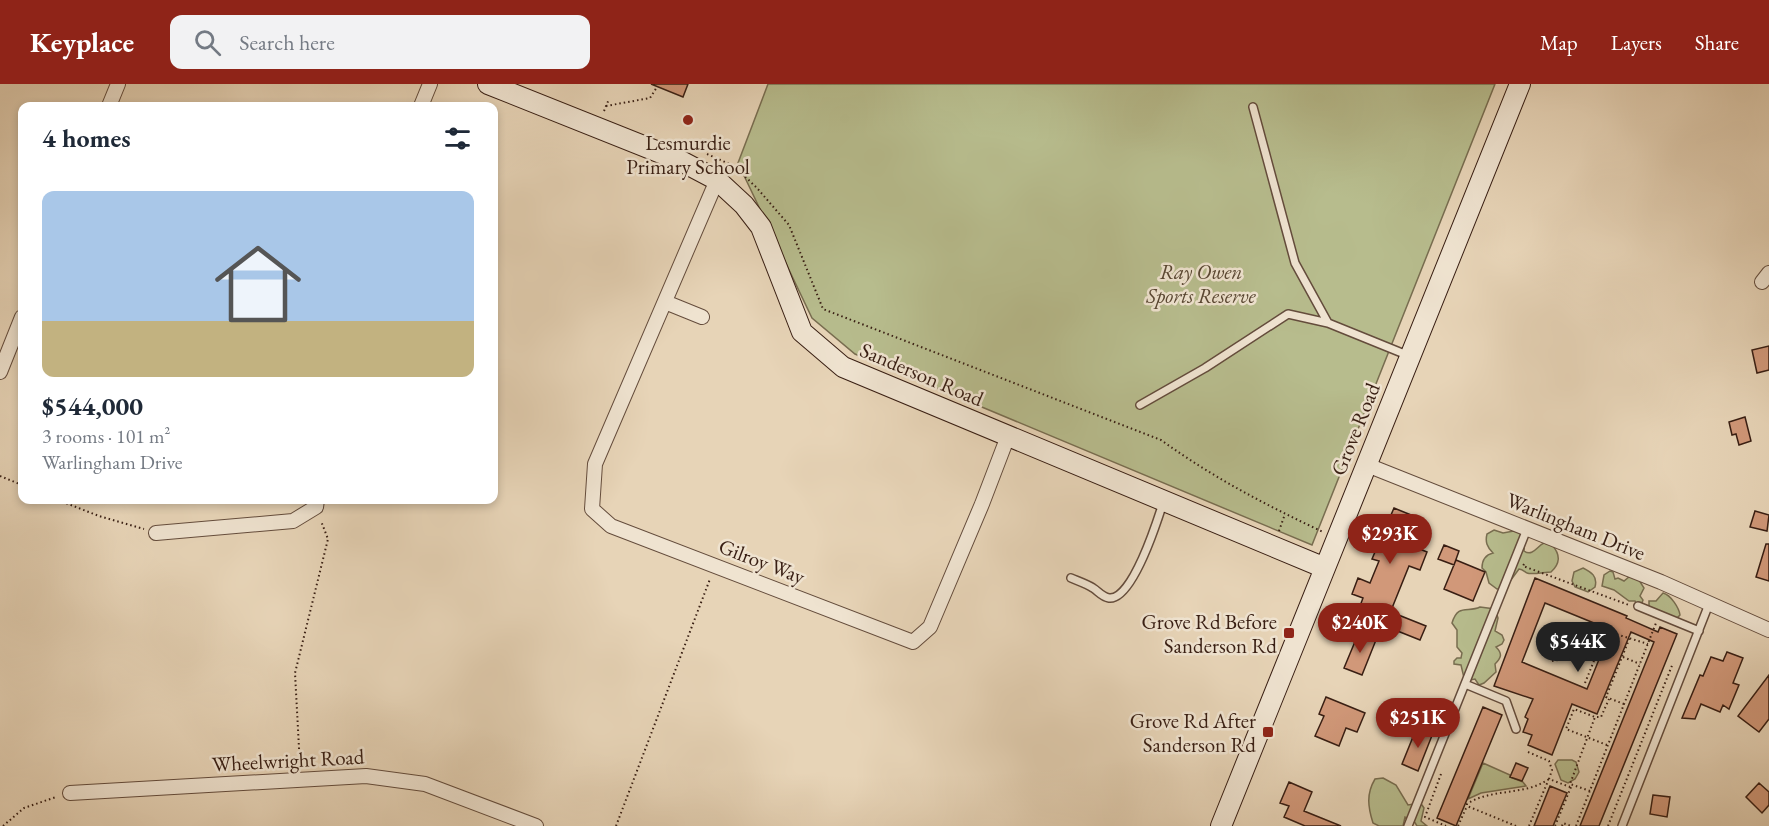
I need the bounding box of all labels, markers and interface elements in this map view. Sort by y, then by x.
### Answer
search box [170,15,590,69]
text: Keyplace [30,24,134,60]
icon: search [191,26,224,59]
text: Search here [239,28,335,57]
text: Map [1540,29,1578,56]
text: Layers [1611,29,1662,56]
text: Share [1695,29,1739,56]
marker: Lesmurdie Primary School [681,113,695,127]
text: 4 homes [42,121,131,155]
icon: filters [441,122,474,155]
place label: Lesmurdie Primary School [626,129,750,180]
icon: home [204,230,312,338]
park label: Ray Owen Sports Reserve [1145,258,1257,309]
street label: Sanderson Road [856,336,988,412]
street label: Grove Road [1324,378,1386,479]
text: $544,000 [42,389,143,423]
text: 3 rooms · 101 m² [42,423,170,449]
text: Warlingham Drive [42,449,183,475]
street label: Warlingham Drive [1503,486,1649,566]
pin: $293K [1348,514,1432,565]
text: $293K [1362,520,1418,546]
street label: Gilroy Way [715,532,810,590]
pin: $240K [1318,603,1402,654]
place label: Grove Rd Before Sanderson Rd [1141,608,1277,659]
text: $240K [1332,609,1388,635]
pin: $544K [1536,622,1620,673]
marker: Grove Rd Before Sanderson Rd [1282,626,1296,640]
text: $544K [1550,628,1606,654]
pin: $251K [1376,698,1460,749]
text: $251K [1390,704,1446,730]
place label: Grove Rd After Sanderson Rd [1130,707,1256,758]
marker: Grove Rd After Sanderson Rd [1261,725,1275,739]
street label: Wheelwright Road [211,743,365,777]

